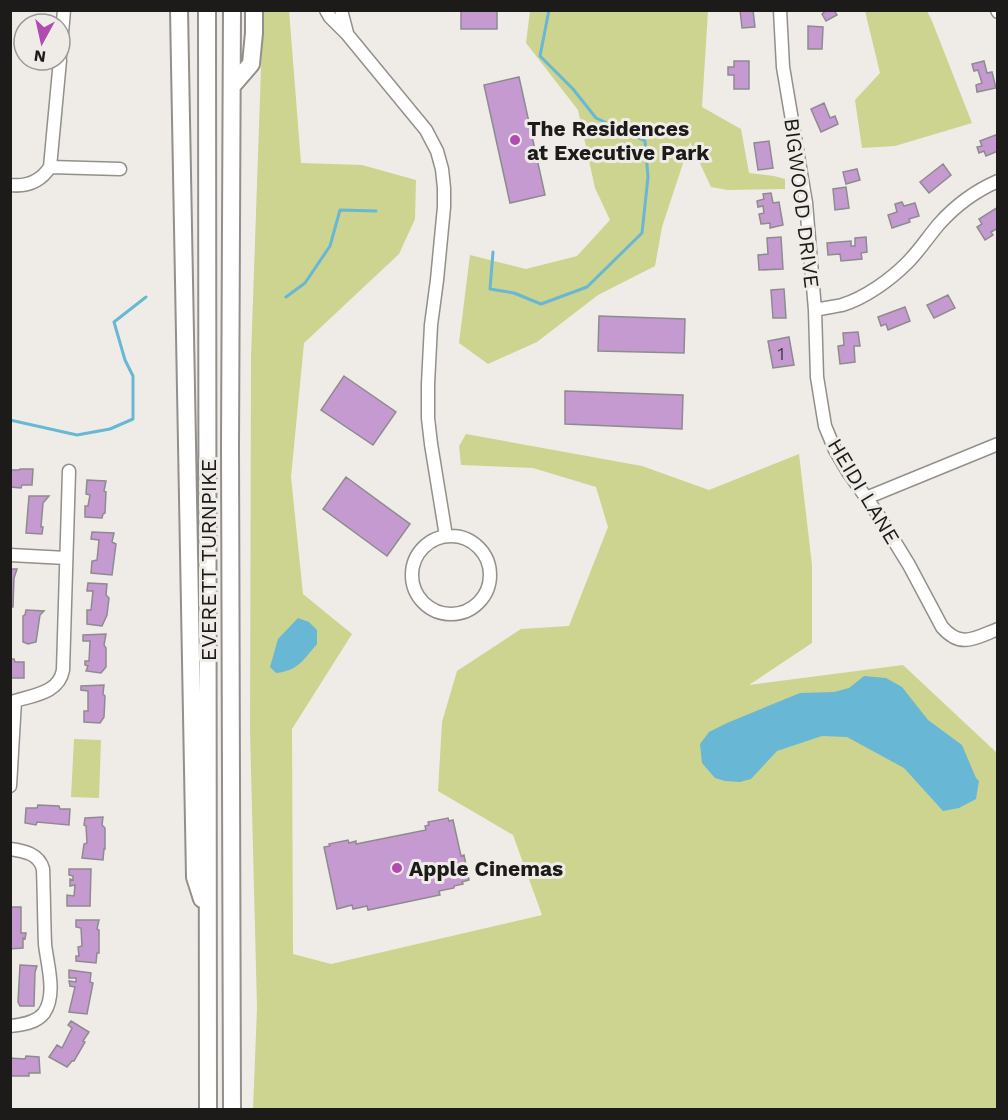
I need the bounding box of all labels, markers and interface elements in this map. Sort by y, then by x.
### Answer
north arrow [12,12,72,72]
text: N [33,46,47,67]
place label: The Residences at Executive Park [527,116,710,165]
street label: BIGWOOD DRIVE [779,117,825,289]
marker: The Residences at Executive Park [508,133,522,147]
house number: 1 [777,343,785,364]
street label: HEIDI LANE [823,434,905,548]
street label: EVERETT TURNPIKE [196,459,221,661]
place label: Apple Cinemas [409,856,563,881]
marker: Apple Cinemas [390,861,404,875]

